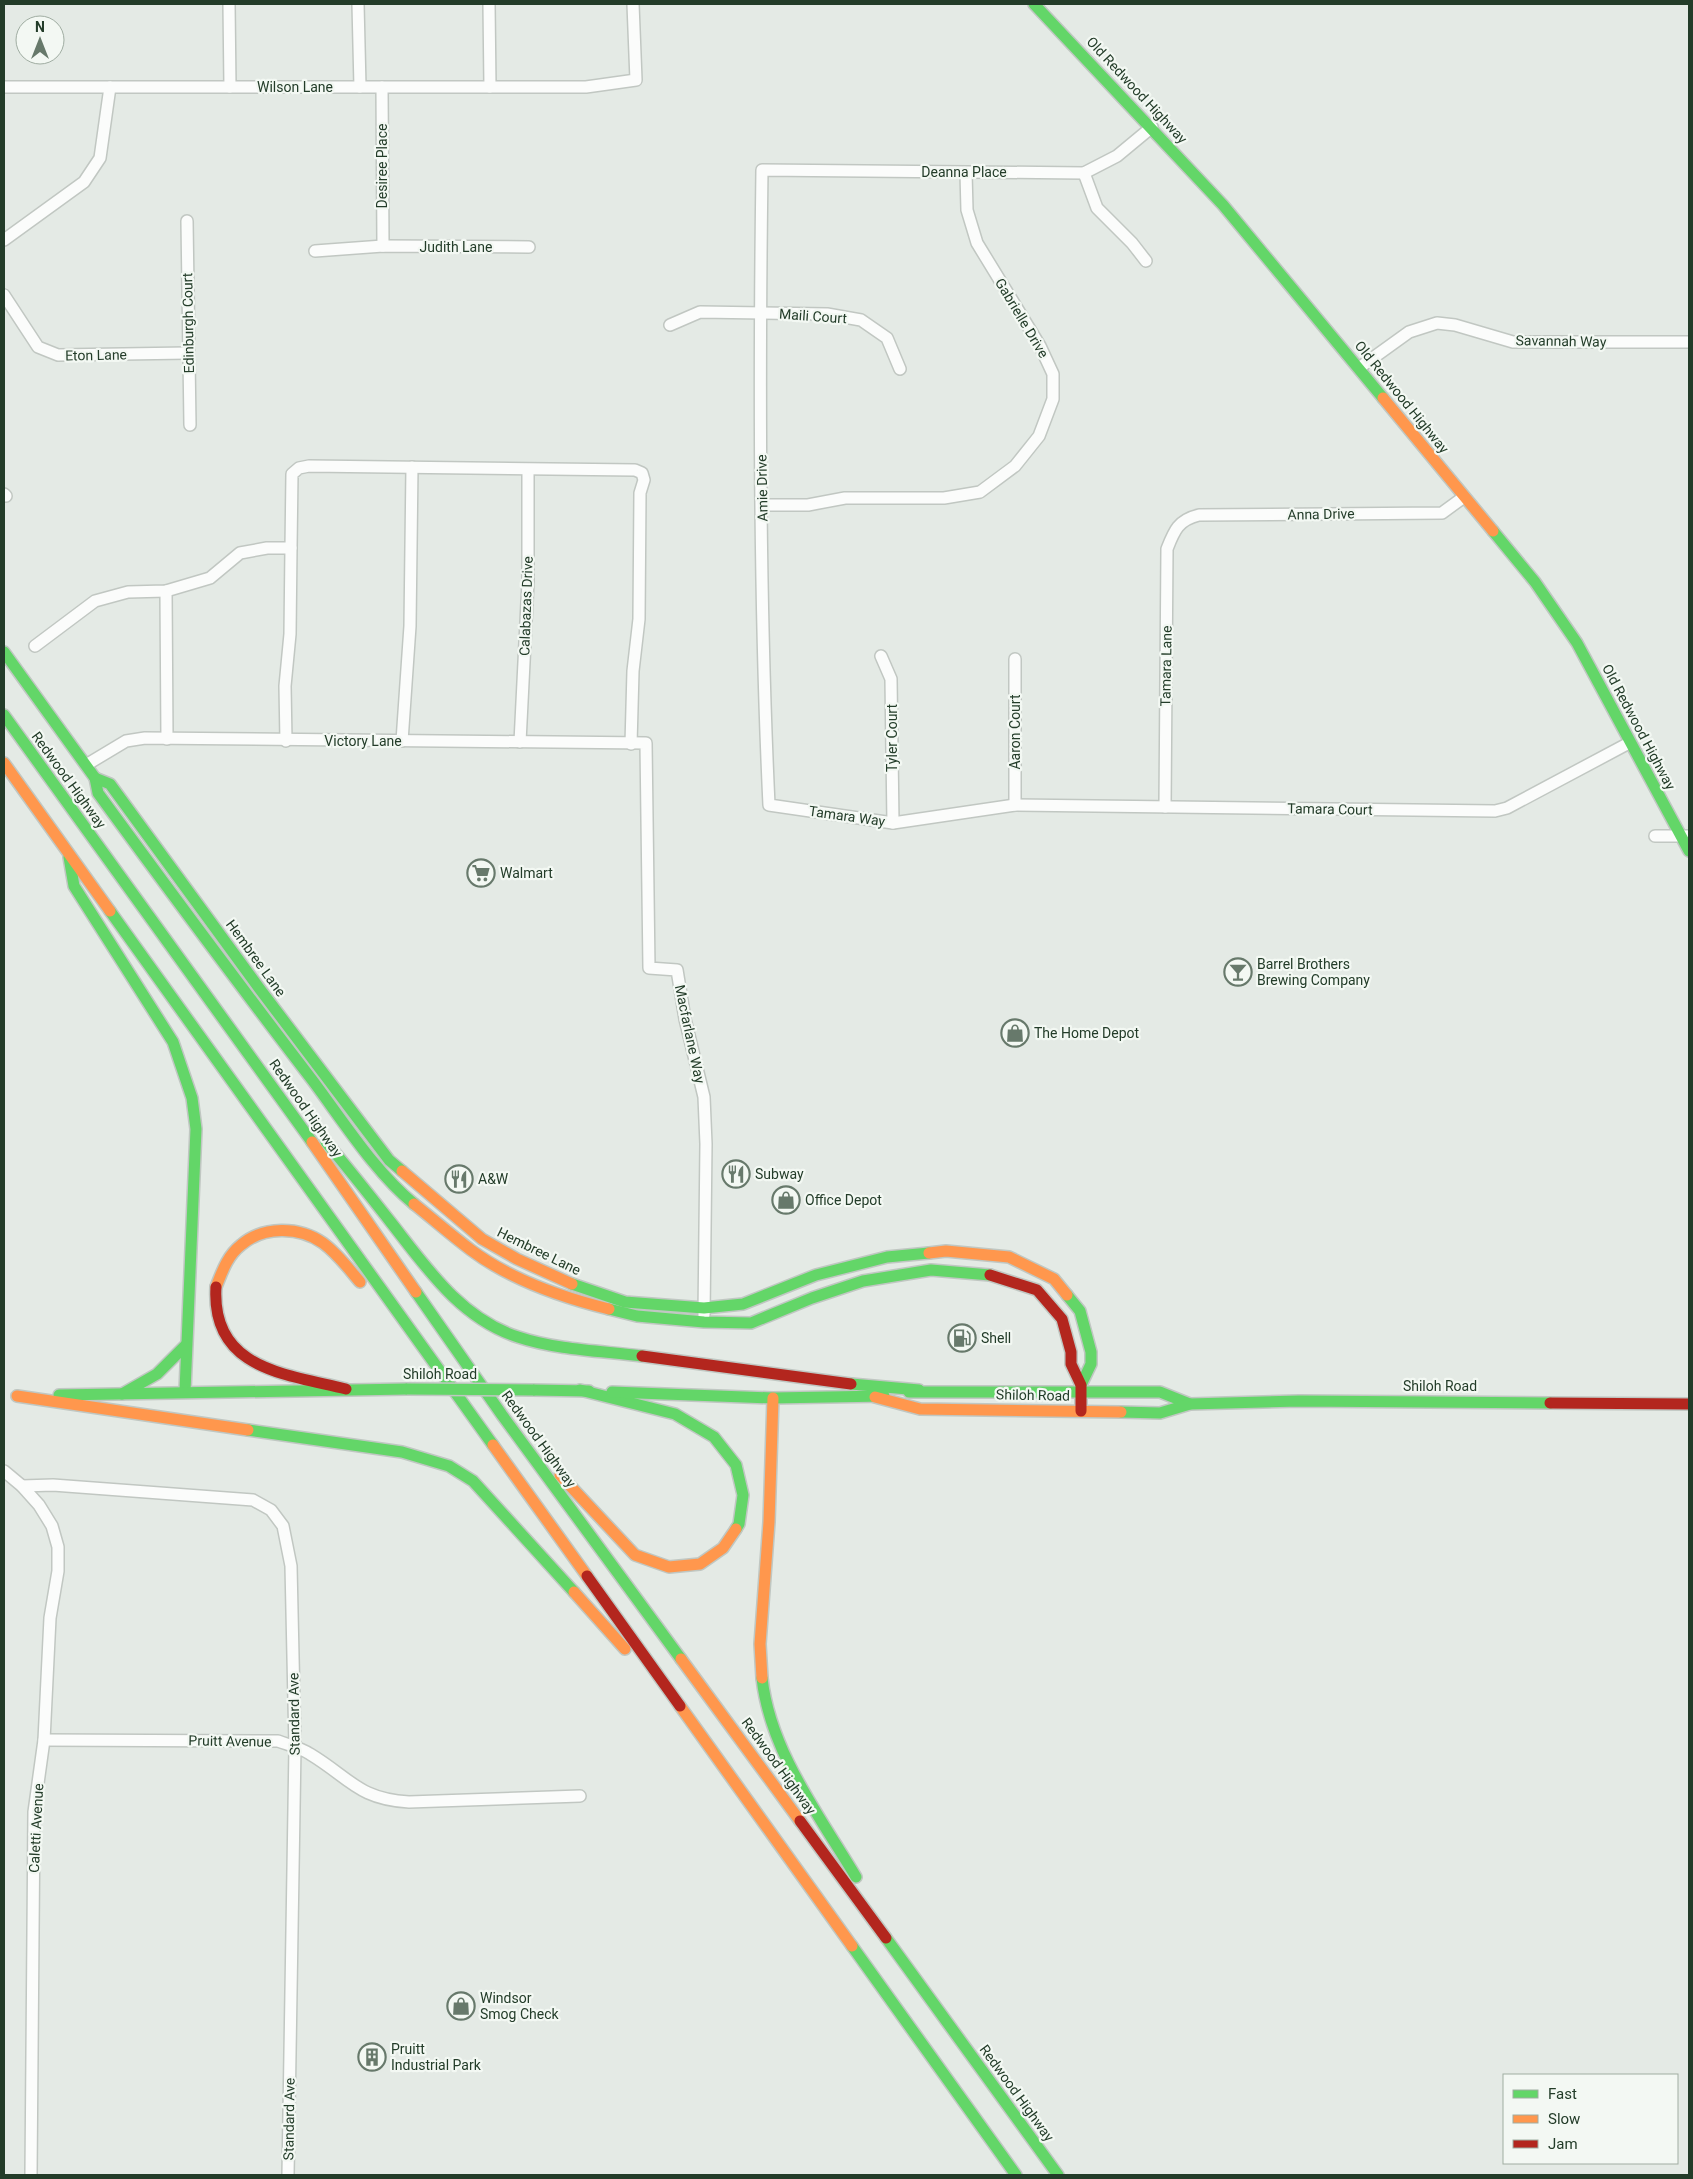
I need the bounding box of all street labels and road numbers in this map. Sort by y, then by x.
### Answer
street label: Old Redwood Highway [1083,33,1191,147]
street label: Wilson Lane [257,79,333,95]
street label: Desiree Place [374,124,390,208]
street label: Deanna Place [921,164,1007,180]
street label: Judith Lane [420,239,492,255]
street label: Edinburgh Court [179,272,197,373]
street label: Gabrielle Drive [992,275,1052,361]
street label: Maili Court [779,306,848,326]
street label: Savannah Way [1516,332,1607,350]
street label: Old Redwood Highway [1352,338,1452,457]
street label: Eton Lane [65,346,127,364]
street label: Amie Drive [753,454,771,522]
street label: Anna Drive [1287,505,1355,523]
street label: Calabazas Drive [516,556,536,656]
street label: Tamara Lane [1157,625,1175,707]
street label: Old Redwood Highway [1599,662,1679,793]
street label: Aaron Court [1007,694,1023,770]
street label: Tyler Court [884,704,900,772]
street label: Redwood Highway [29,729,110,832]
street label: Victory Lane [324,733,402,749]
street label: Tamara Court [1287,800,1373,818]
street label: Tamara Way [808,803,887,829]
street label: Hembree Lane [223,917,289,999]
street label: Macfarlane Way [672,983,708,1085]
street label: Redwood Highway [266,1056,346,1160]
street label: Hembree Lane [495,1224,583,1278]
street label: Shiloh Road [403,1366,477,1382]
street label: Shiloh Road [1403,1378,1477,1394]
street label: Shiloh Road [996,1386,1070,1404]
street label: Redwood Highway [499,1388,580,1491]
street label: Standard Ave [285,1673,303,1755]
street label: Redwood Highway [739,1715,820,1818]
street label: Pruitt Avenue [188,1732,272,1750]
street label: Caletti Avenue [26,1783,46,1873]
street label: Redwood Highway [977,2042,1058,2145]
street label: Standard Ave [280,2078,298,2160]

